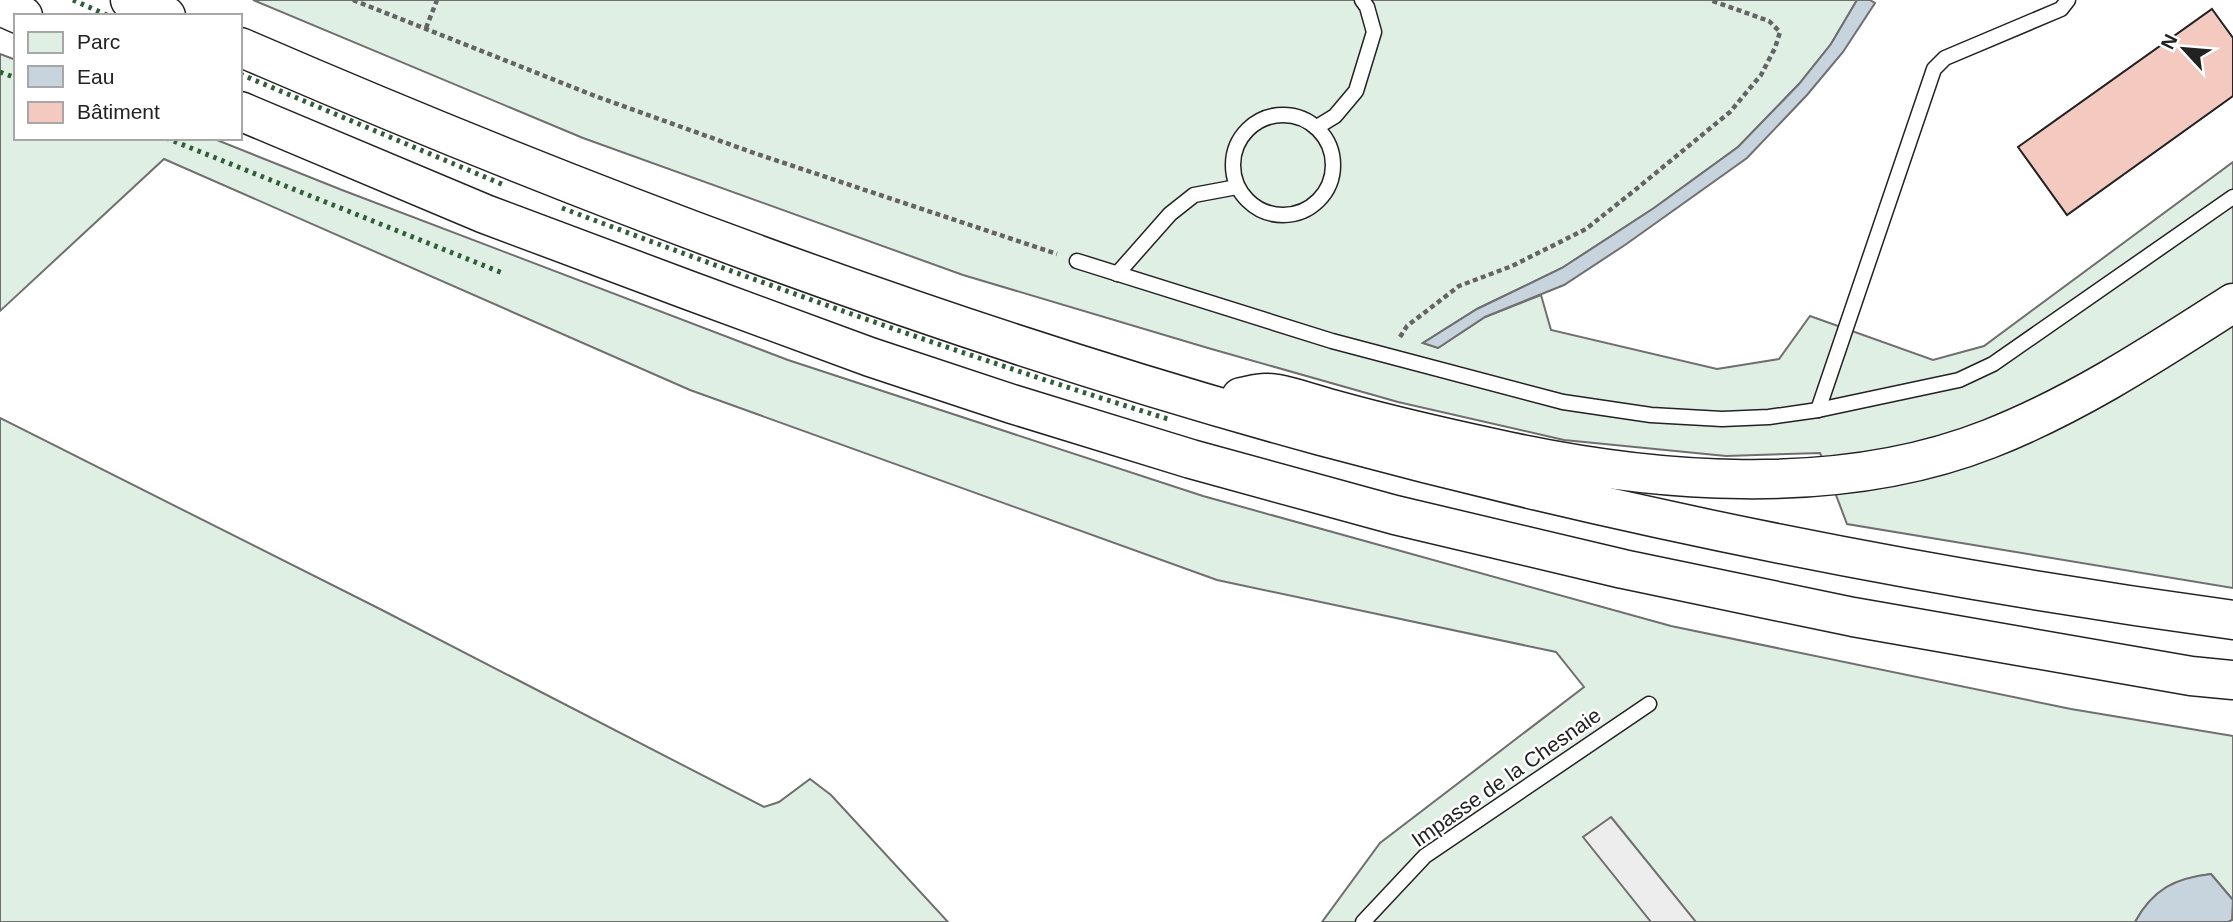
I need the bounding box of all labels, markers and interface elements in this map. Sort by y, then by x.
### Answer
legend [14,14,242,140]
north arrow [2149,14,2219,84]
text: Parc [77,30,120,53]
text: N [2157,31,2182,53]
text: Eau [77,65,114,88]
text: Bâtiment [77,100,160,123]
street label: Impasse de la Chesnaie [1407,703,1605,851]

